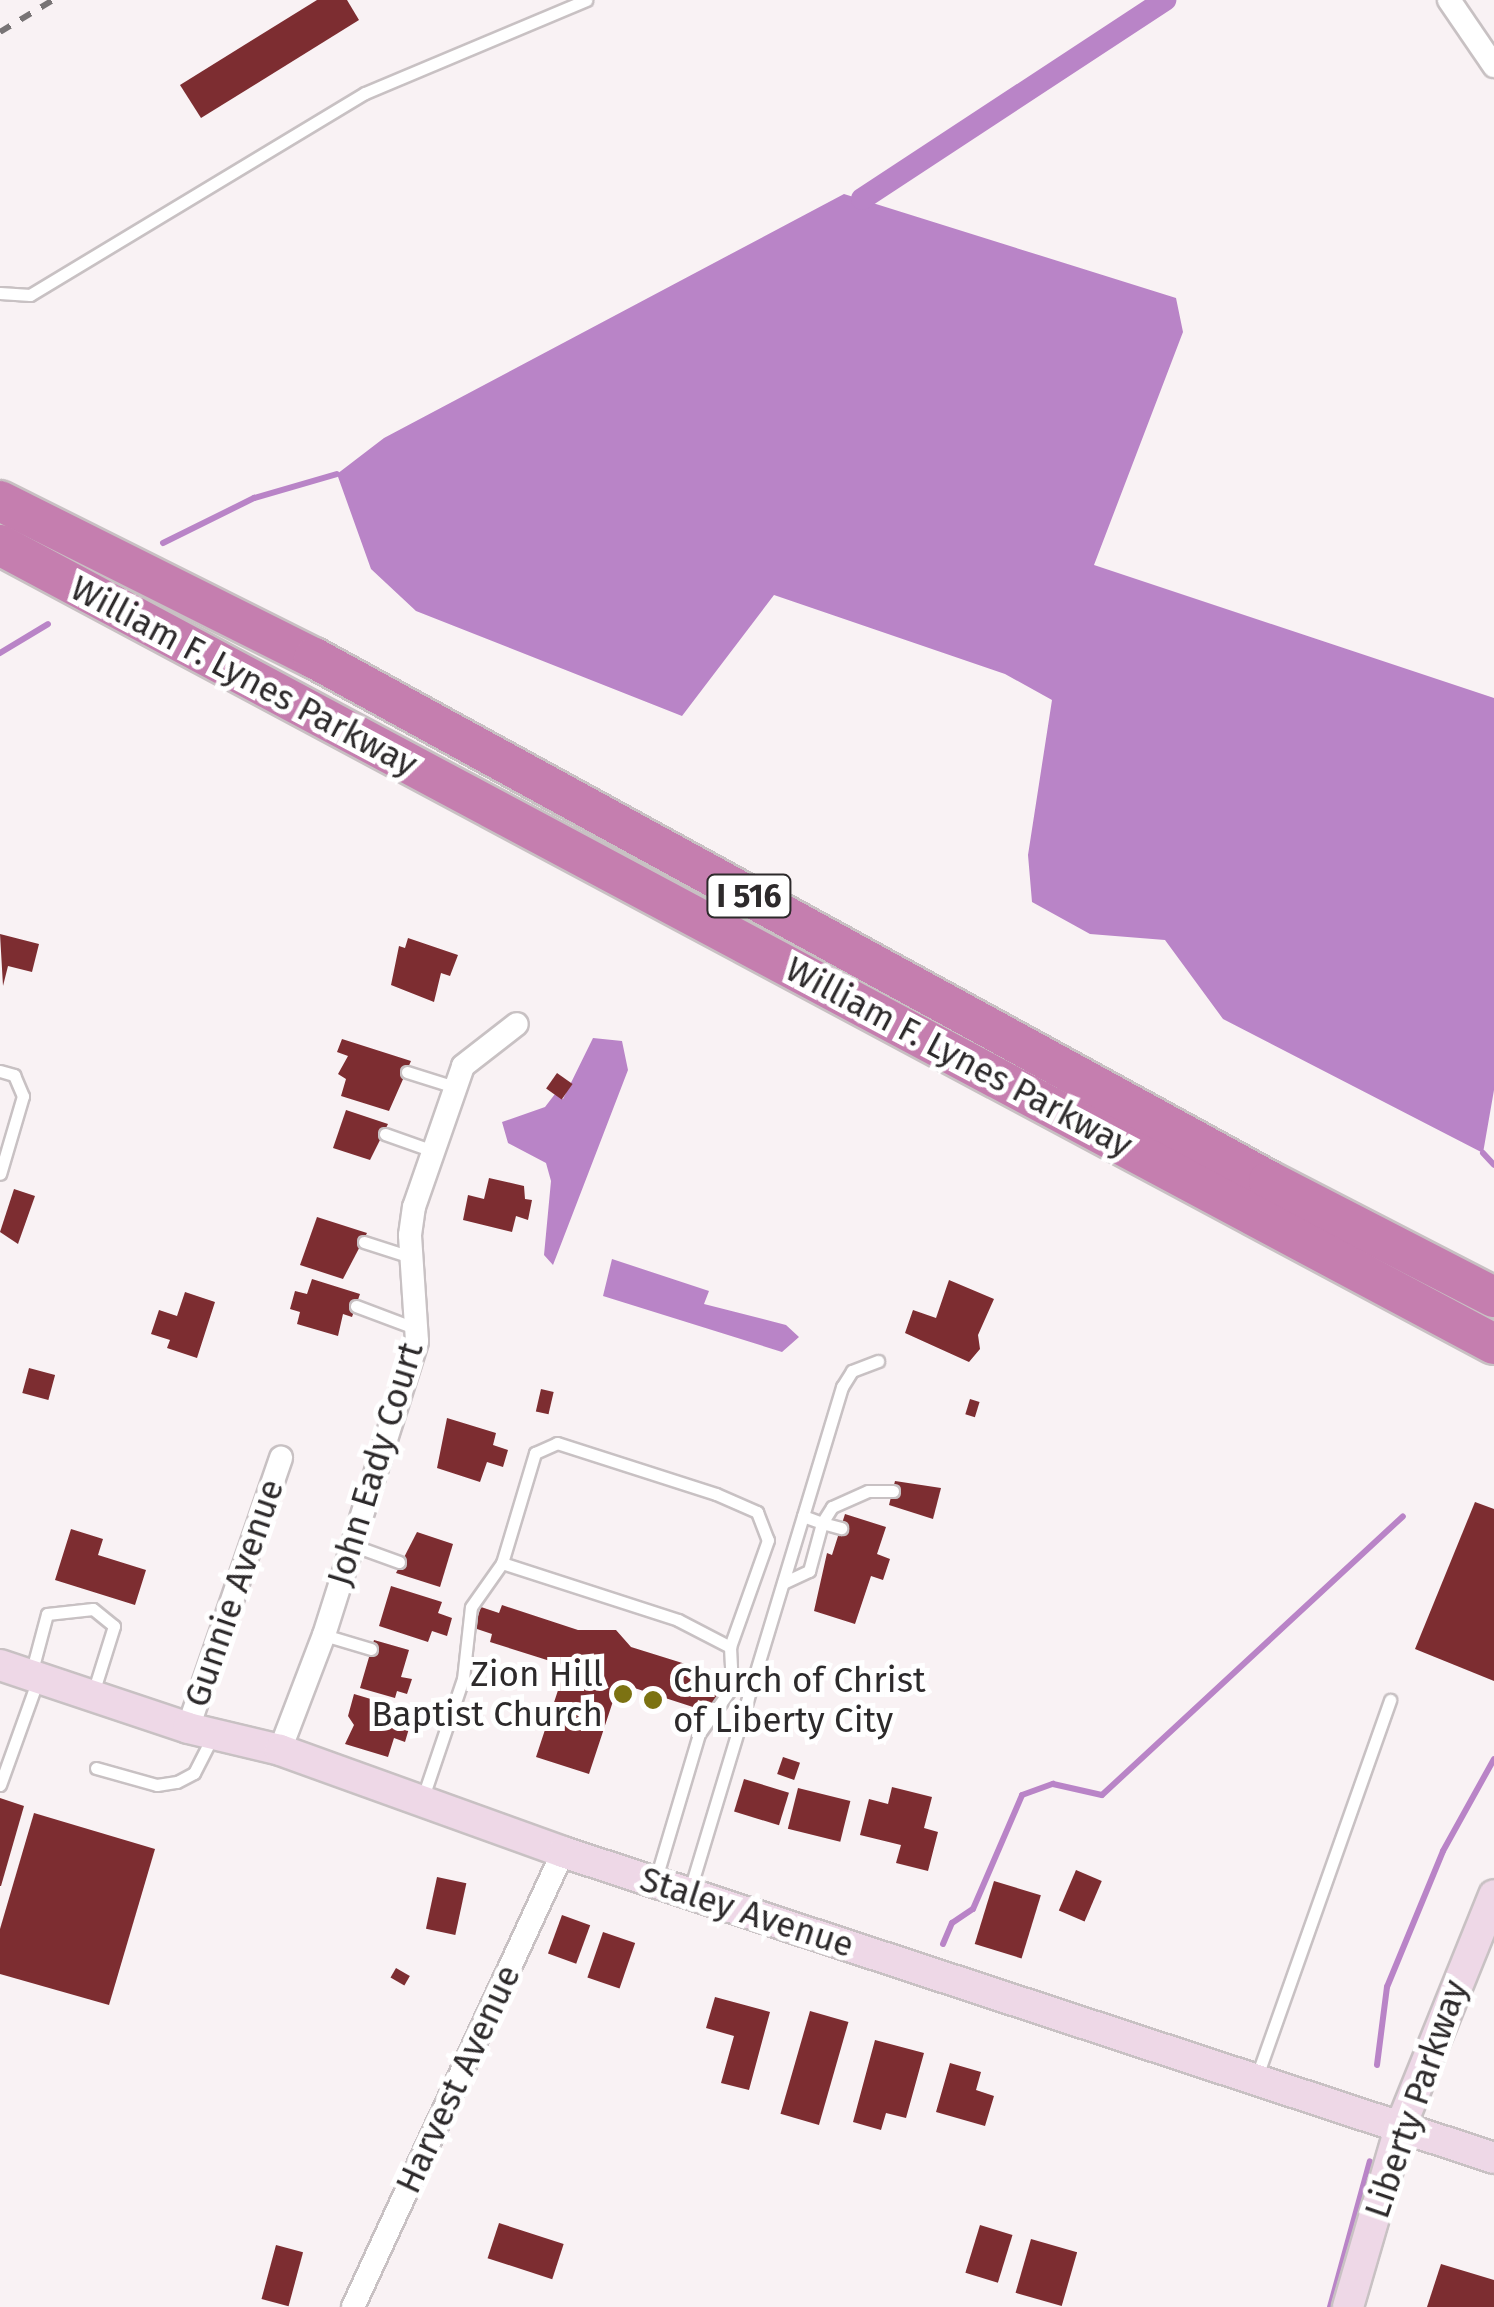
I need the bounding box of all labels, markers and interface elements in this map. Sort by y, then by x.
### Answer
street label: William F. Lynes Parkway [64,567,424,785]
road number: I 516 [704,869,794,923]
street label: William F. Lynes Parkway [779,948,1139,1166]
street label: John Eady Court [318,1337,432,1591]
street label: Gunnie Avenue [175,1474,293,1712]
place label: Zion Hill Baptist Church [371,1653,603,1735]
place label: Church of Christ of Liberty City [673,1659,926,1741]
marker: Zion Hill Baptist Church [612,1683,634,1705]
marker: Church of Christ of Liberty City [642,1689,664,1711]
street label: Staley Avenue [635,1858,859,1966]
street label: Harvest Avenue [387,1958,529,2200]
street label: Liberty Parkway [1356,1974,1476,2224]

